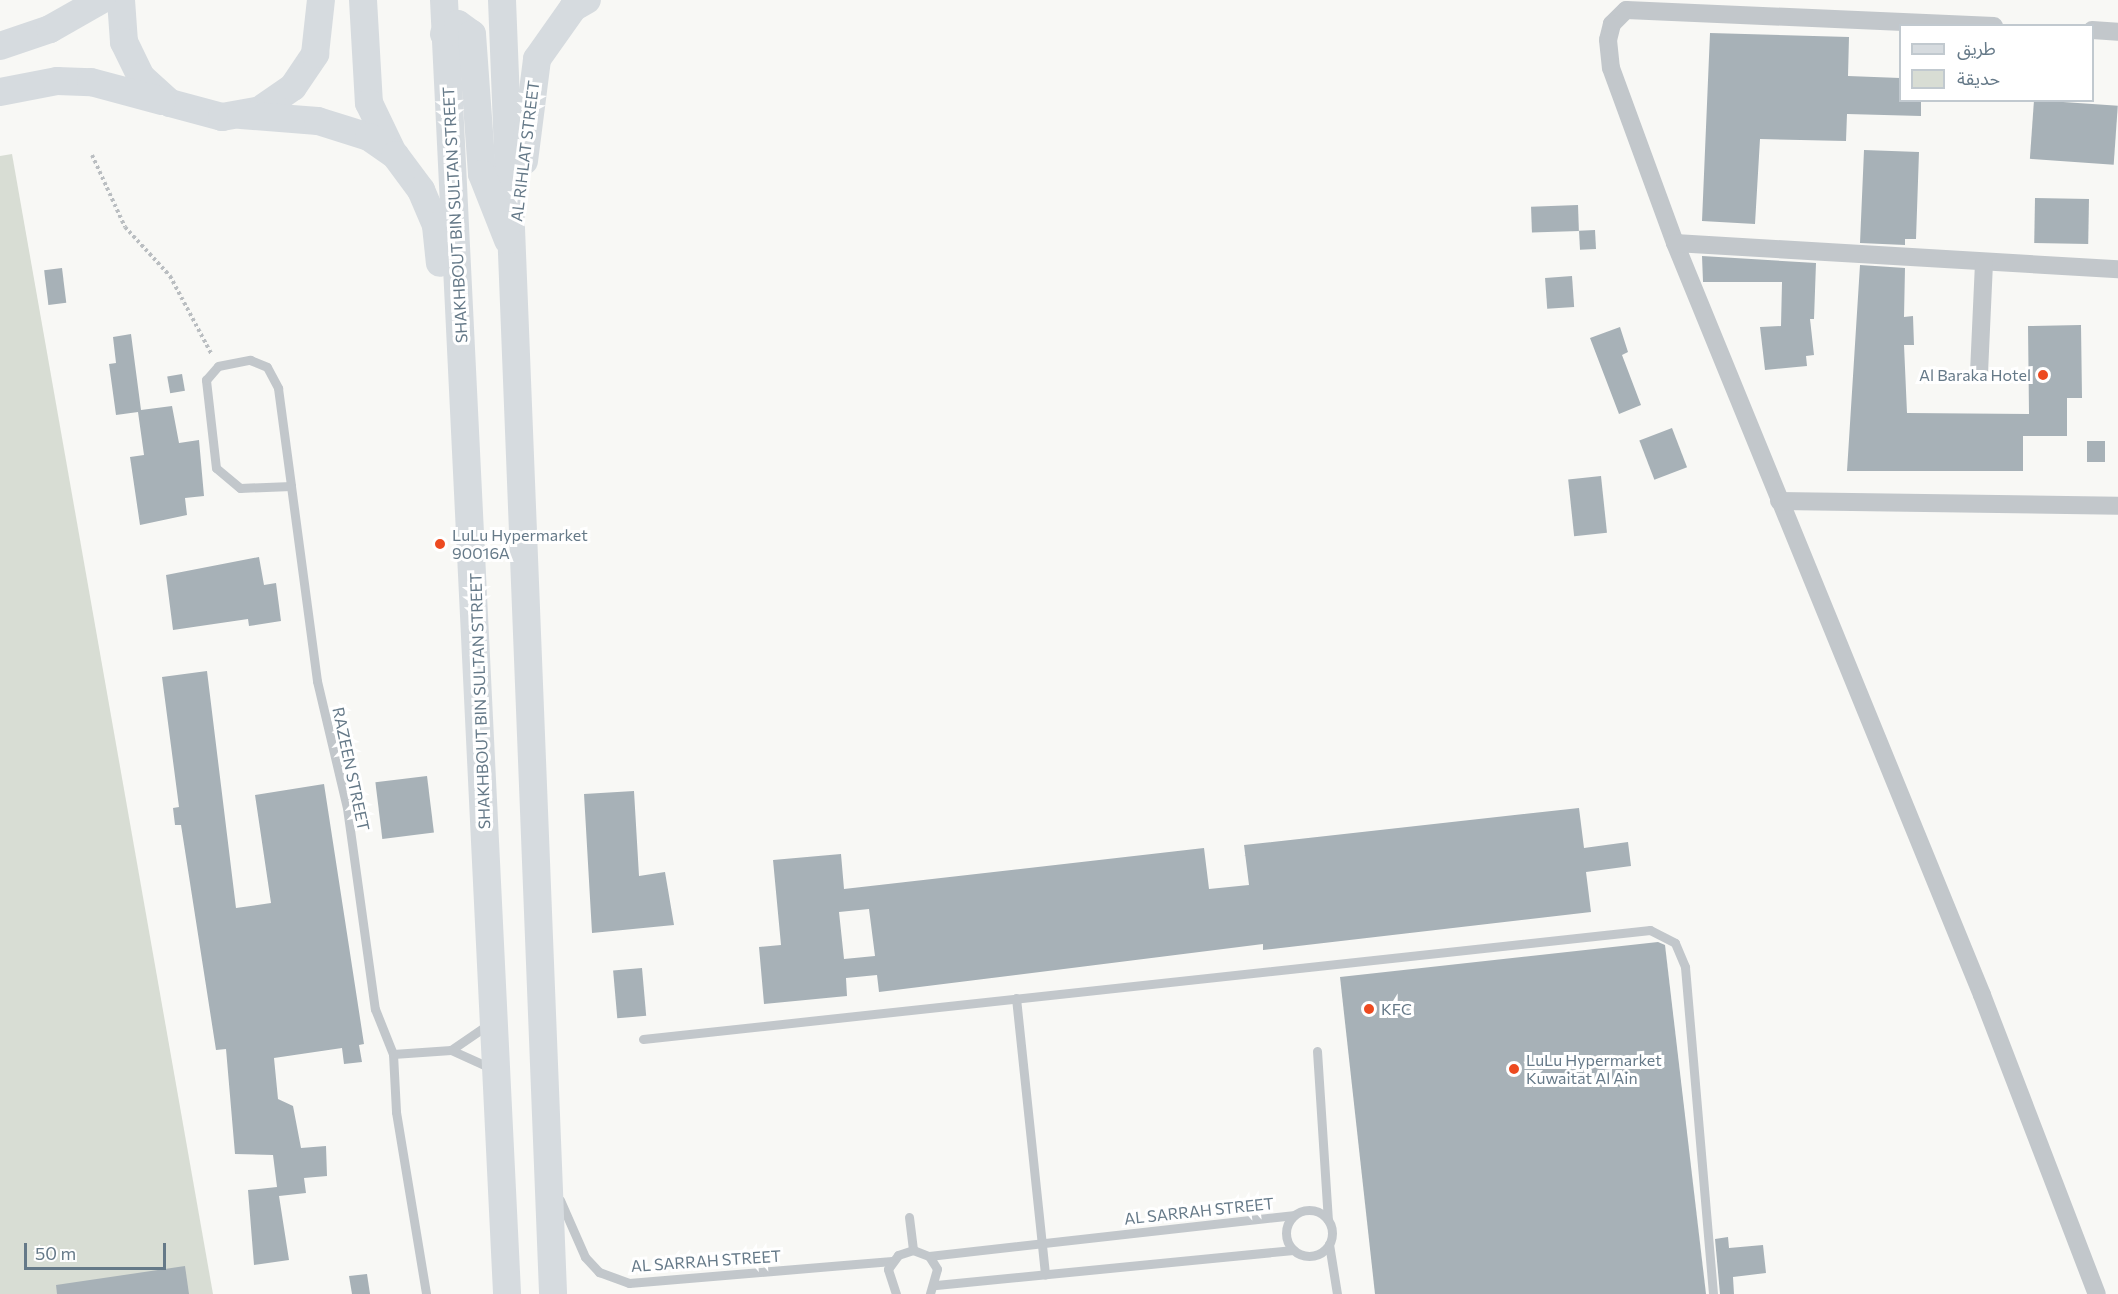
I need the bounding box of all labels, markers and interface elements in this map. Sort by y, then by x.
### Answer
legend [1899,24,2094,102]
text: طريق [1957,37,1996,59]
text: حديقة [1957,67,2000,89]
street label: AL RIHLAT STREET [507,79,543,223]
street label: SHAKHBOUT BIN SULTAN STREET [439,86,471,344]
place label: Al Baraka Hotel [1919,365,2031,385]
marker: Al Baraka Hotel [2036,368,2050,382]
place label: LuLu Hypermarket 90016A [452,525,588,563]
marker: LuLu Hypermarket 90016A [433,537,447,551]
street label: SHAKHBOUT BIN SULTAN STREET [466,572,494,830]
street label: RAZEEN STREET [329,705,373,833]
place label: KFC [1381,999,1412,1019]
marker: KFC [1362,1002,1376,1016]
place label: LuLu Hypermarket Kuwaitat Al Ain [1526,1050,1662,1088]
marker: LuLu Hypermarket Kuwaitat Al Ain [1507,1062,1521,1076]
street label: AL SARRAH STREET [1123,1194,1275,1228]
scale bar [27,1231,170,1269]
text: 50 m [35,1242,76,1264]
street label: AL SARRAH STREET [630,1246,782,1276]

